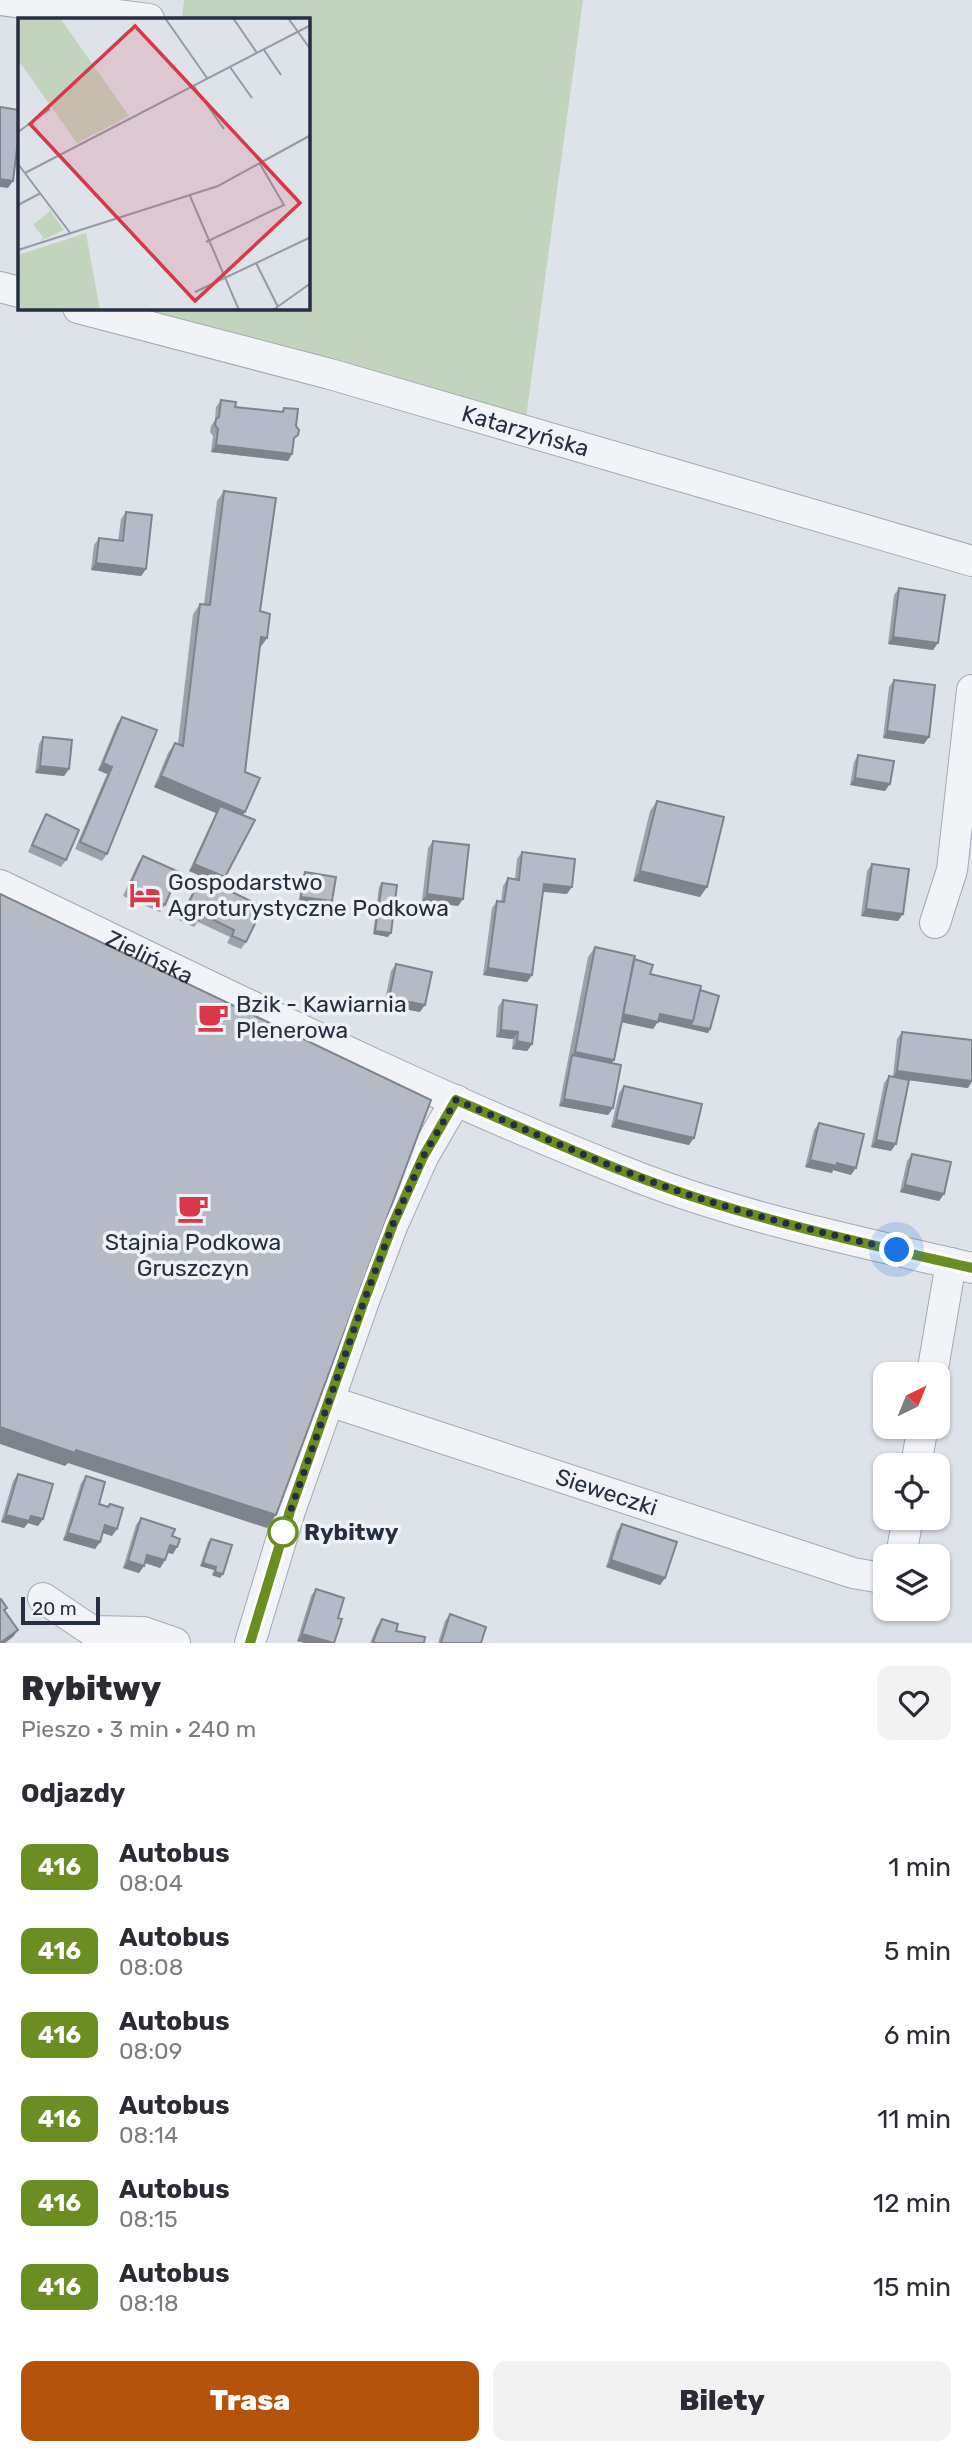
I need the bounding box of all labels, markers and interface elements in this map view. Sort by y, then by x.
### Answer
inset map [18,18,310,310]
street label: Katarzyńska [459,399,592,463]
place label: Gospodarstwo Agroturystyczne Podkowa [168,868,449,922]
hotel icon: Gospodarstwo Agroturystyczne Podkowa [128,878,162,912]
street label: Zielińska [101,924,198,990]
place label: Bzik - Kawiarnia Plenerowa [236,990,407,1044]
cafe icon: Bzik - Kawiarnia Plenerowa [196,1000,230,1034]
cafe icon: Stajnia Podkowa Gruszczyn [176,1191,210,1225]
place label: Stajnia Podkowa Gruszczyn [105,1228,281,1282]
your location [879,1232,914,1267]
north arrow [873,1362,950,1438]
map controls [873,1362,950,1621]
button: locate [873,1453,950,1530]
street label: Sieweczki [552,1462,661,1522]
marker: Rybitwy [268,1517,298,1547]
place label: Rybitwy [304,1518,399,1546]
button: layers [873,1544,950,1621]
scale bar [21,1594,100,1626]
text: 20 m [32,1597,77,1620]
button: heart [877,1666,951,1740]
text: Rybitwy [21,1669,161,1708]
text: Pieszo · 3 min · 240 m [21,1715,256,1743]
text: Odjazdy [21,1778,125,1809]
text: Autobus [119,1838,230,1869]
text: 1 min [888,1852,951,1883]
text: 416 [38,1853,81,1881]
text: 08:04 [119,1869,183,1897]
text: Autobus [119,1922,230,1953]
text: 5 min [884,1936,951,1967]
text: 416 [38,1937,81,1965]
text: 08:08 [119,1953,183,1981]
text: Autobus [119,2006,230,2037]
text: 6 min [884,2020,951,2051]
text: 416 [38,2021,81,2049]
text: 08:09 [119,2037,182,2065]
text: Autobus [119,2090,230,2121]
text: 11 min [877,2104,951,2135]
text: 416 [38,2105,81,2133]
text: 08:14 [119,2121,178,2149]
text: Autobus [119,2174,230,2205]
text: 12 min [873,2188,951,2219]
text: 416 [38,2189,81,2217]
text: 08:15 [119,2205,178,2233]
text: Autobus [119,2258,230,2289]
text: 15 min [873,2272,951,2303]
text: 416 [38,2273,81,2301]
text: 08:18 [119,2289,179,2317]
button: Trasa [21,2361,479,2441]
button: Bilety [493,2361,951,2441]

